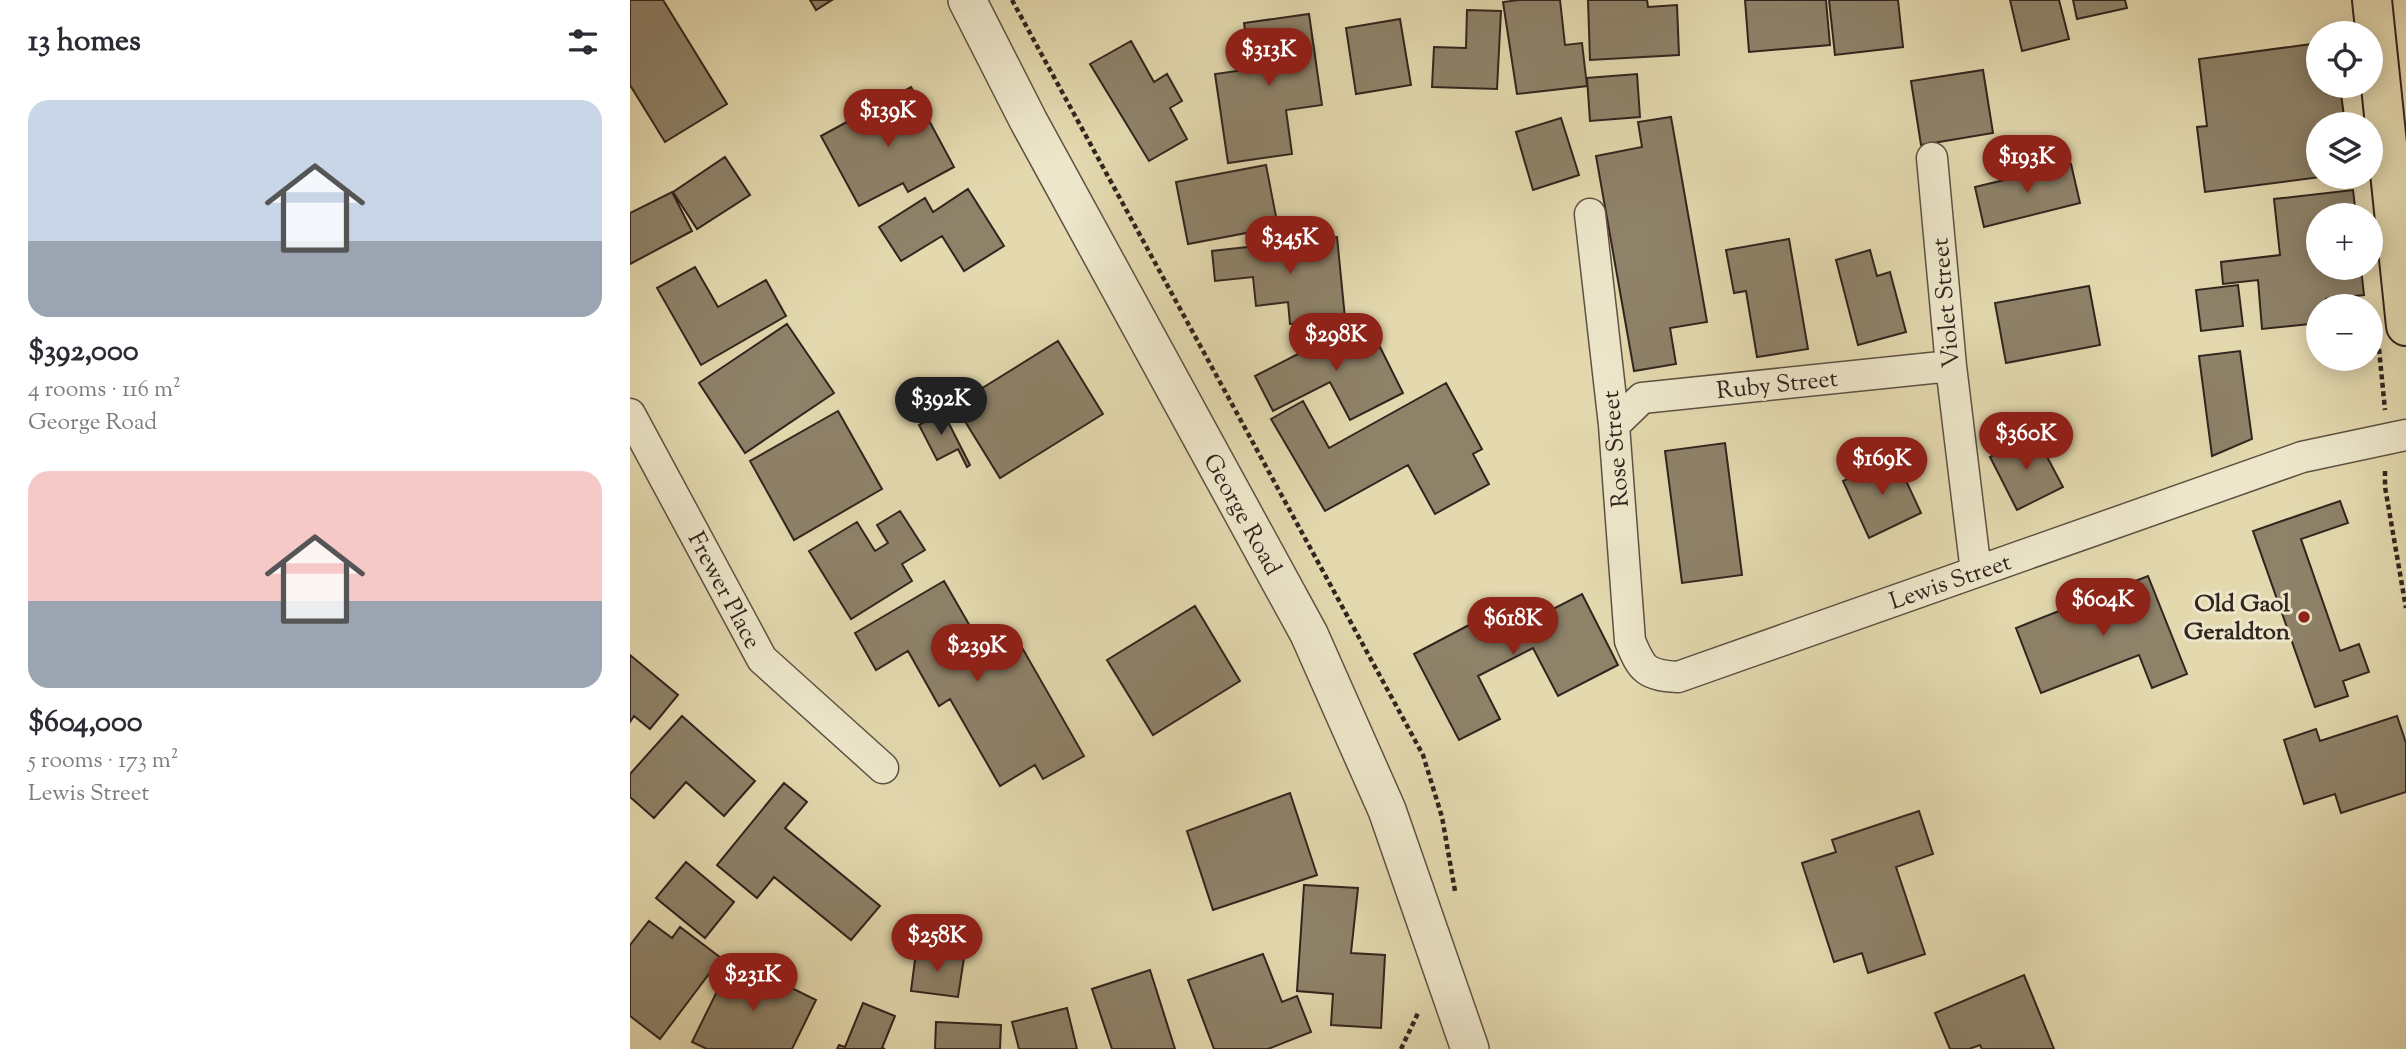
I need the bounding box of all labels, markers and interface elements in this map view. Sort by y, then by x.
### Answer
text: 13 homes [28,21,141,64]
map controls [2306,21,2383,371]
button: locate [2306,21,2383,98]
icon: filters [564,23,602,61]
pin: $313K [1220,28,1318,88]
text: $313K [1241,34,1297,67]
pin: $139K [839,90,937,149]
text: $139K [860,95,917,128]
button: layers [2306,112,2383,189]
pin: $193K [1978,136,2076,195]
text: $193K [1999,141,2055,174]
icon: home [252,145,378,271]
button: + [2306,203,2383,280]
pin: $345K [1241,216,1339,276]
text: $345K [1261,222,1319,255]
street label: Violet Street [1924,236,1970,369]
button: − [2306,294,2383,371]
pin: $298K [1287,314,1385,373]
text: $298K [1305,319,1367,352]
text: $392,000 [28,331,139,374]
street label: Ruby Street [1715,363,1839,409]
text: 4 rooms · 116 m² [28,374,181,407]
pin: $392K [892,378,990,437]
text: $392K [911,383,971,416]
street label: Rose Street [1595,389,1639,509]
text: George Road [28,407,157,440]
pin: $360K [1977,412,2075,472]
text: $360K [1995,418,2057,451]
pin: $169K [1833,438,1931,497]
text: $169K [1852,443,1912,476]
street label: George Road [1194,448,1289,583]
icon: home [252,516,378,642]
street label: Frewer Place [678,526,768,656]
street label: Lewis Street [1885,546,2016,620]
pin: $604K [2054,578,2152,638]
text: $604K [2072,584,2134,617]
place label: Old Gaol Geraldton [2184,588,2291,650]
pin: $618K [1464,598,1562,657]
text: $618K [1483,603,1543,636]
marker: Old Gaol Geraldton [2296,609,2312,625]
pin: $239K [928,624,1026,684]
text: $239K [947,630,1007,663]
text: $604,000 [28,702,143,745]
text: 5 rooms · 173 m² [28,745,179,778]
text: Lewis Street [28,778,149,811]
pin: $258K [888,914,986,974]
text: $258K [907,920,967,953]
pin: $231K [704,954,802,1013]
text: $231K [725,959,781,992]

